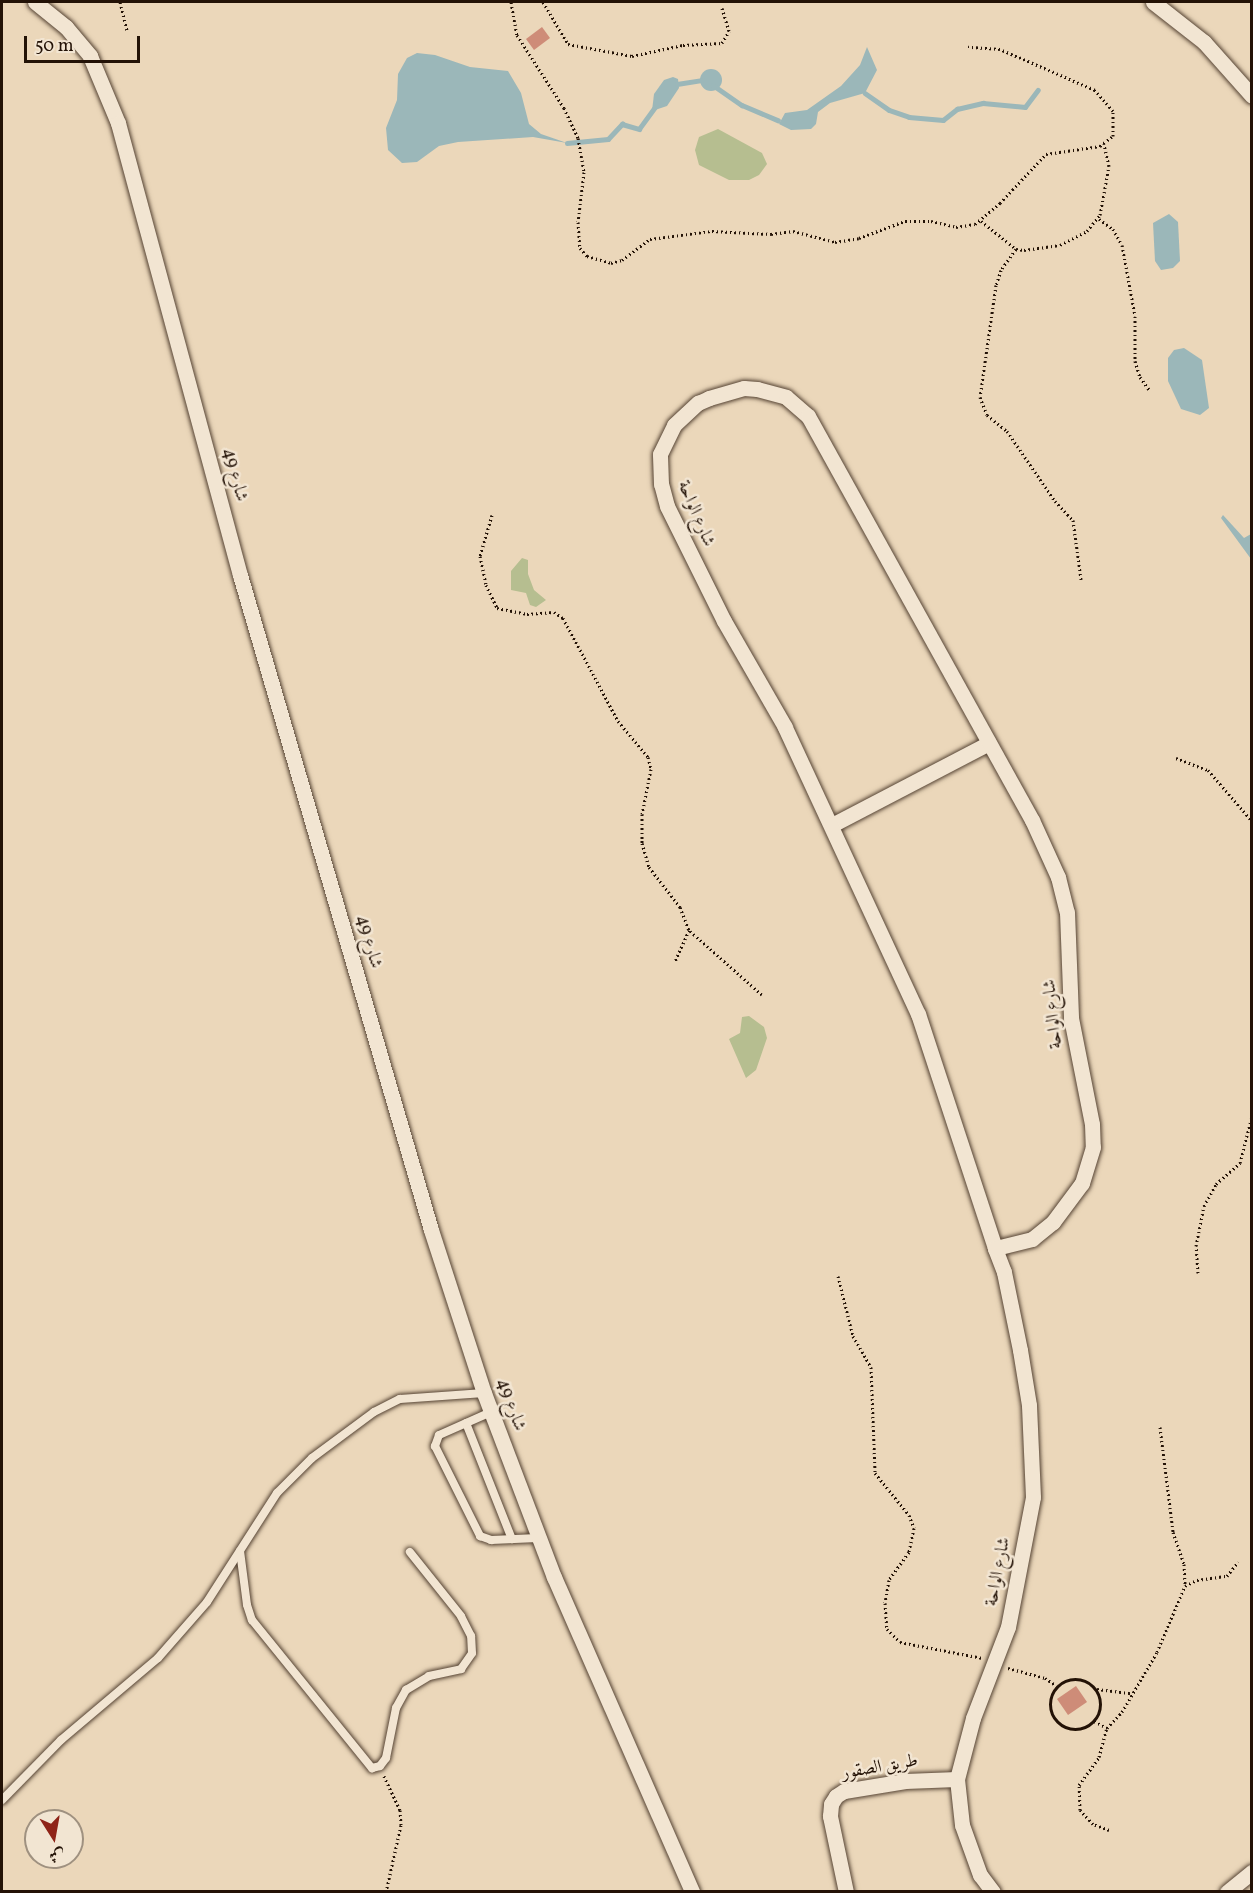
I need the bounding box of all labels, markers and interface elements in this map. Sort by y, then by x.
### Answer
scale bar [27,24,142,62]
text: 50 m [35,34,74,59]
street label: شارع 49 [217,446,251,504]
street label: شارع الواحة [671,478,719,550]
street label: شارع 49 [350,913,386,971]
street label: شارع الواحة [1040,978,1068,1050]
street label: شارع 49 [491,1376,529,1434]
street label: شارع الواحة [982,1536,1016,1608]
street label: طريق الصقور [840,1751,920,1785]
north arrow [24,1809,84,1869]
text: ش [47,1842,67,1867]

